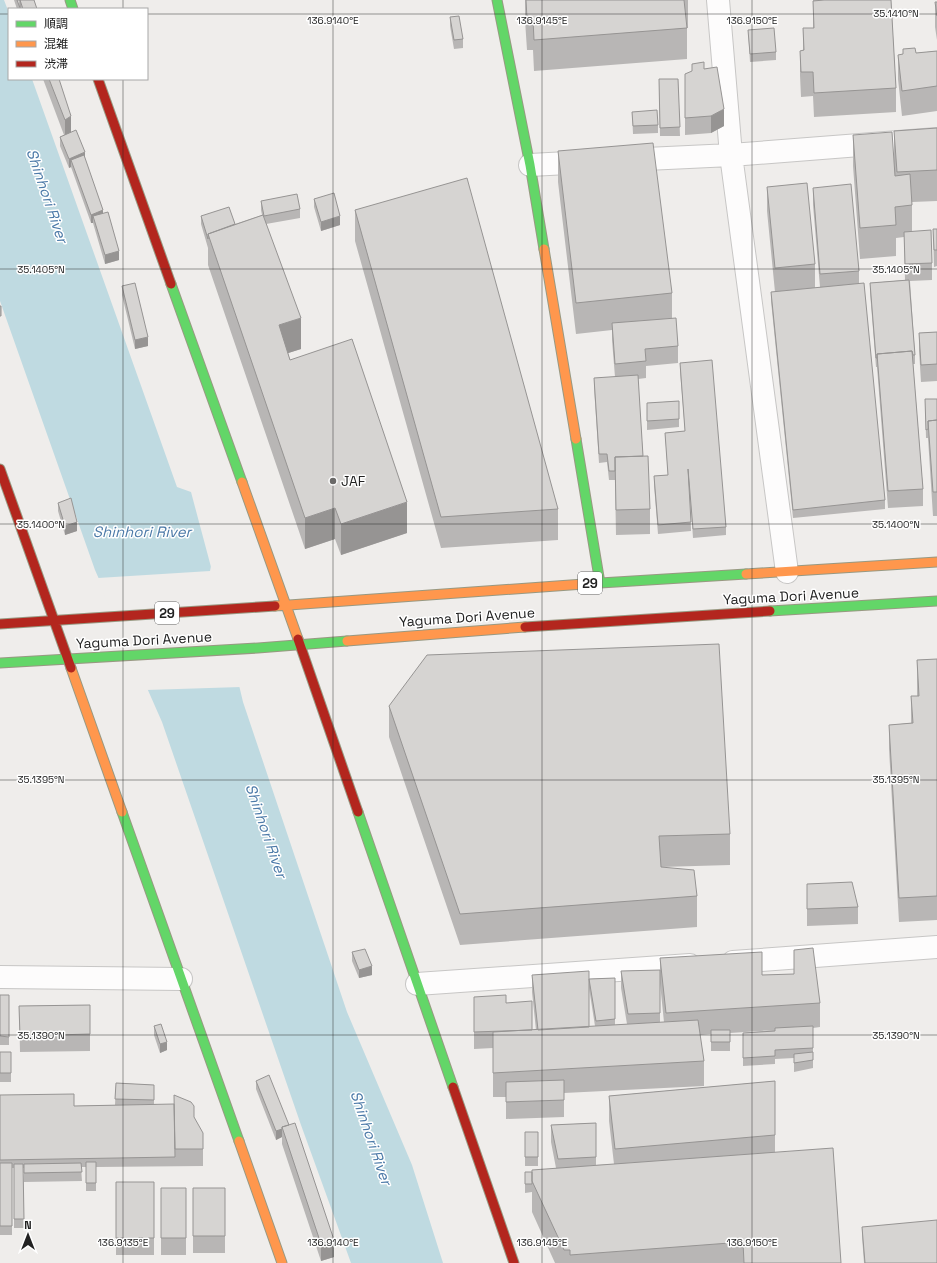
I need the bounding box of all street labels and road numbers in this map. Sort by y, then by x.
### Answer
road number: 29 [578,572,602,594]
street label: Yaguma Dori Avenue [723,583,859,609]
road number: 29 [155,602,179,624]
street label: Yaguma Dori Avenue [399,603,535,631]
street label: Yaguma Dori Avenue [76,627,212,653]

